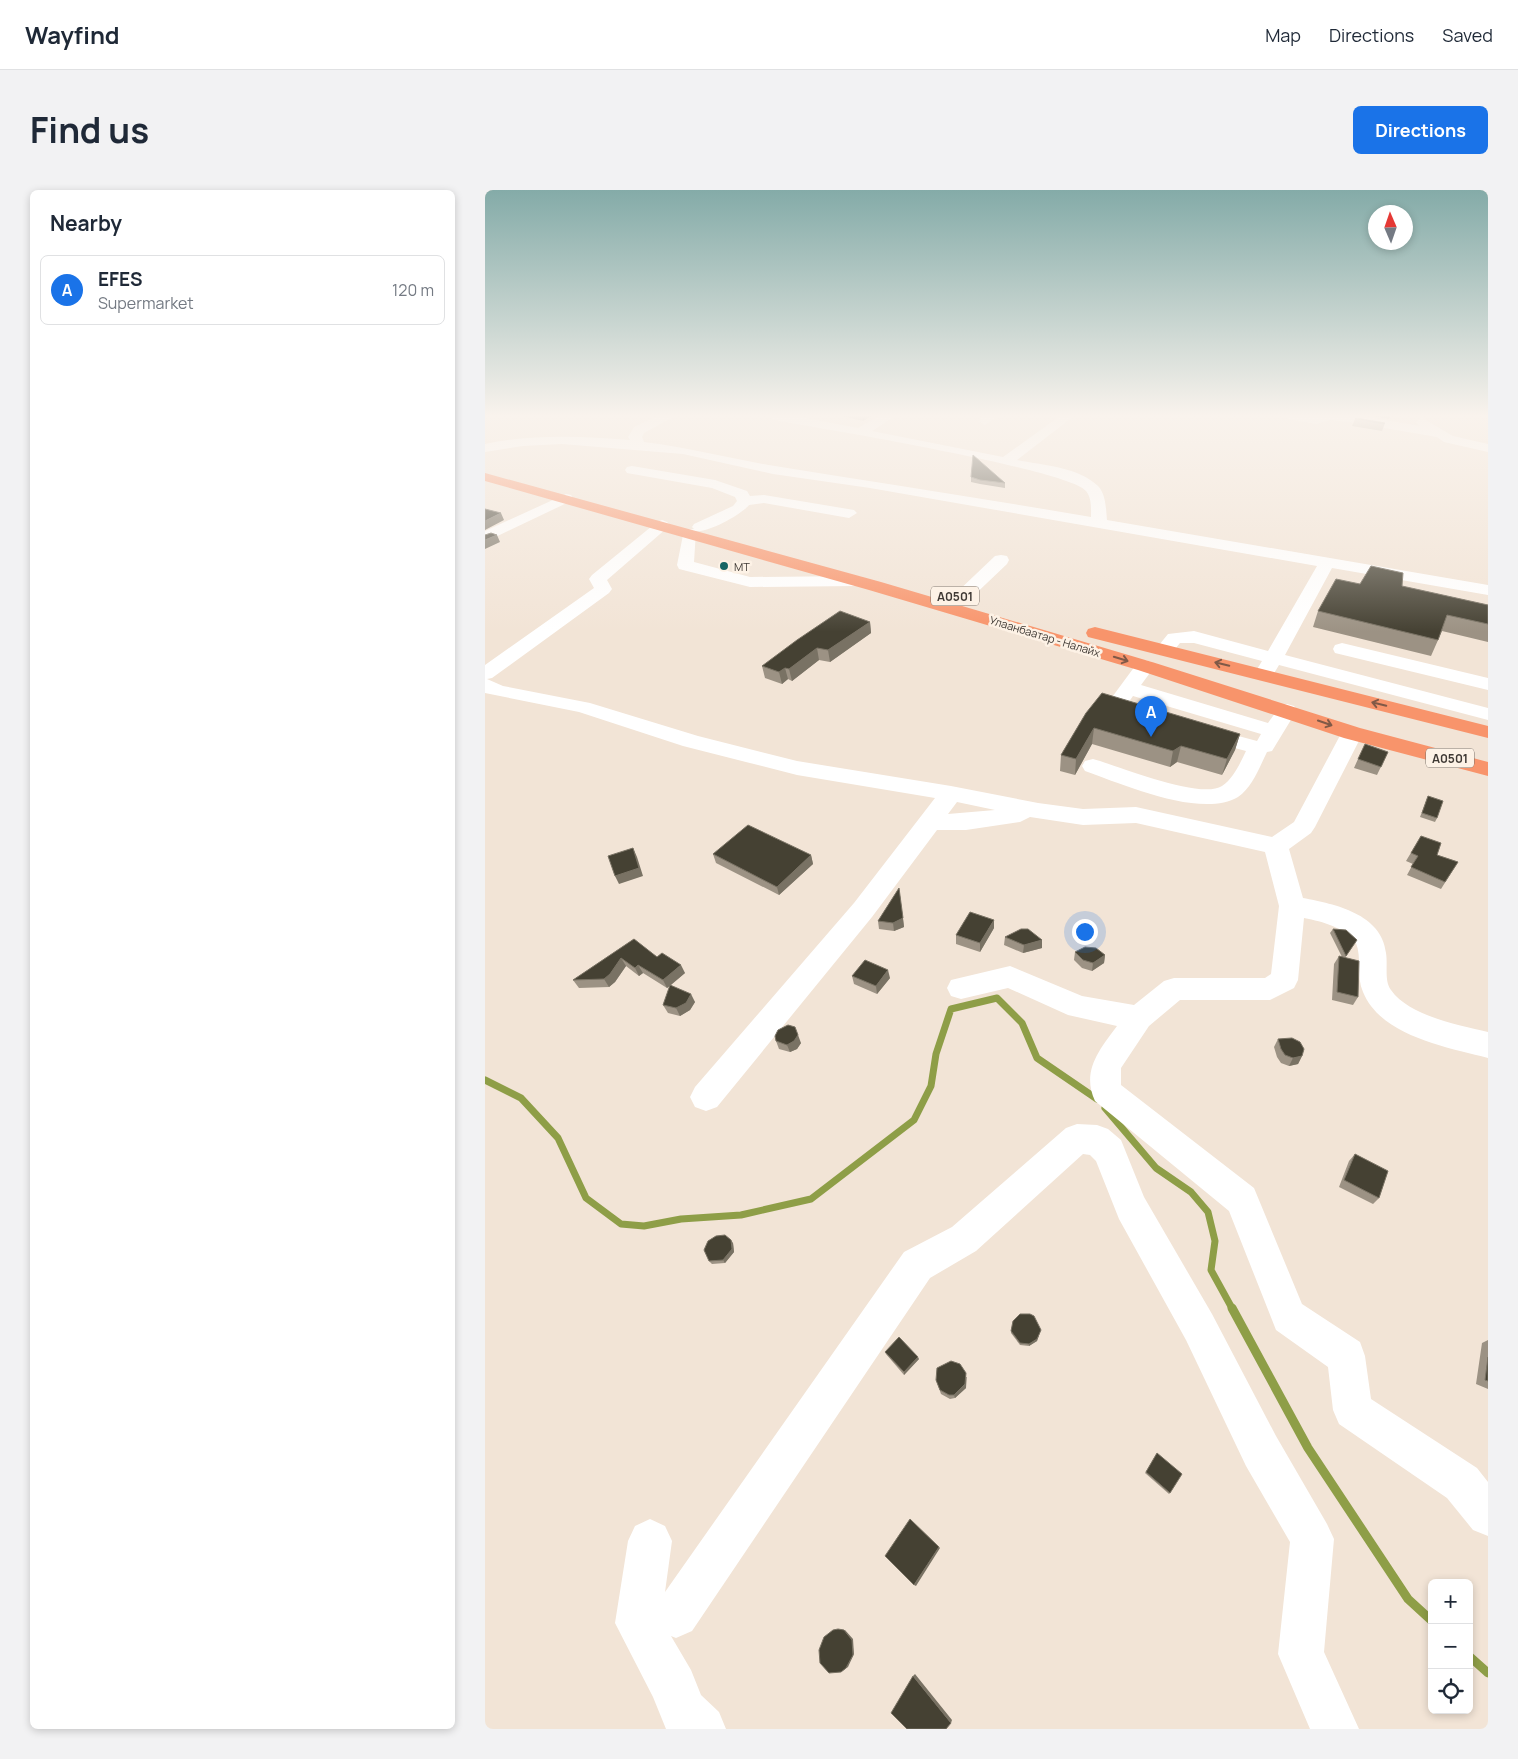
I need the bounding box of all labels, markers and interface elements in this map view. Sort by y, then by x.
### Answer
text: Wayfind [25,18,120,51]
text: Map [1265,23,1301,47]
text: Directions [1329,23,1414,47]
text: Saved [1442,23,1493,47]
text: Find us [30,106,149,154]
button: Directions [1353,106,1488,154]
north arrow [1368,205,1413,250]
text: Nearby [50,209,122,237]
text: EFES [98,266,143,292]
text: A [62,279,72,301]
text: 120 m [392,279,434,301]
text: Supermarket [98,292,194,314]
place label: MT [734,559,750,574]
marker: MT [718,560,730,572]
road number: A0501 [931,586,979,606]
street label: Улаанбаатар - Налайх [988,612,1102,660]
one-way arrow [1112,654,1128,664]
one-way arrow [1214,659,1230,668]
pin: A [1135,696,1167,737]
one-way arrow [1372,698,1388,708]
one-way arrow [1316,719,1332,728]
road number: A0501 [1426,748,1474,768]
your location [1072,919,1098,945]
map controls [1428,1579,1473,1714]
button: + [1428,1579,1473,1624]
button: − [1428,1624,1473,1669]
button: locate [1428,1669,1473,1714]

